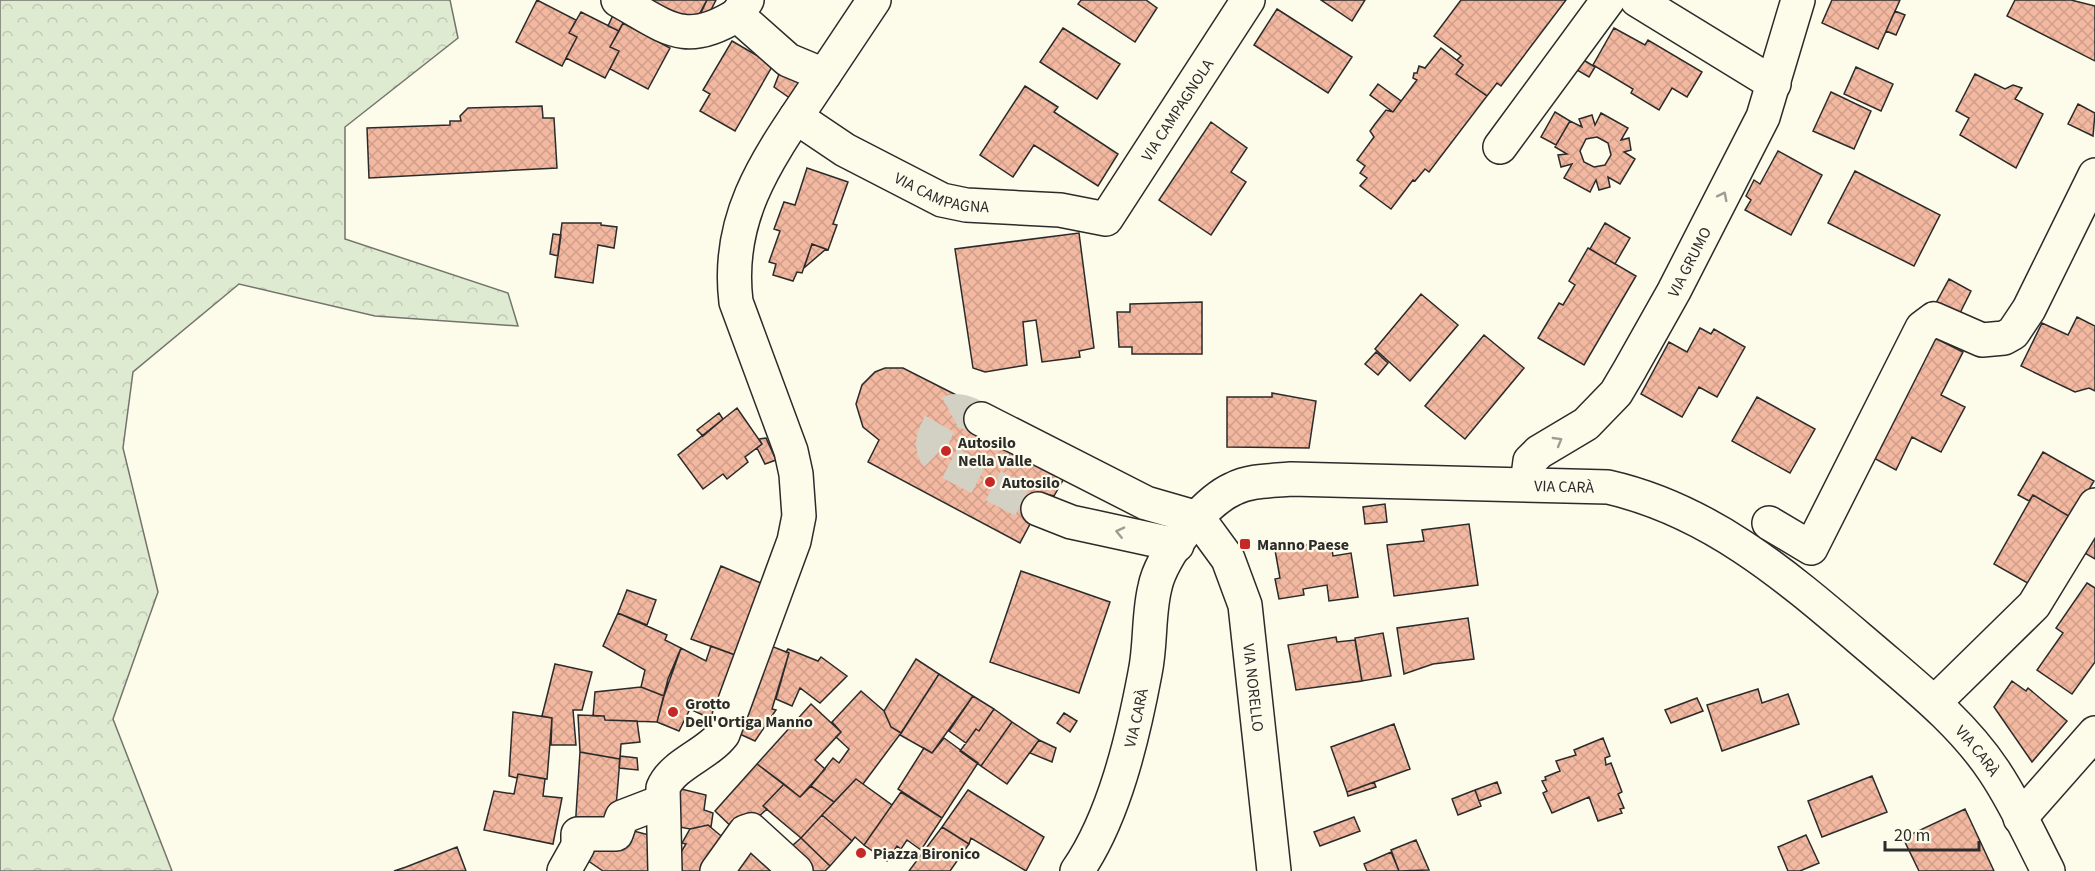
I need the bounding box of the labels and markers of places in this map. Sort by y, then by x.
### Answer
place label: Autosilo Nella Valle [957,432,1032,472]
marker: Autosilo Nella Valle [939,444,953,458]
place label: Autosilo [1001,472,1060,494]
marker: Autosilo [983,475,997,489]
place label: Manno Paese [1257,534,1349,556]
marker: Manno Paese [1238,537,1252,551]
place label: Grotto Dell'Ortiga Manno [685,693,813,733]
marker: Grotto Dell'Ortiga Manno [666,705,680,719]
place label: Piazza Bironico [873,843,980,865]
marker: Piazza Bironico [854,846,868,860]

